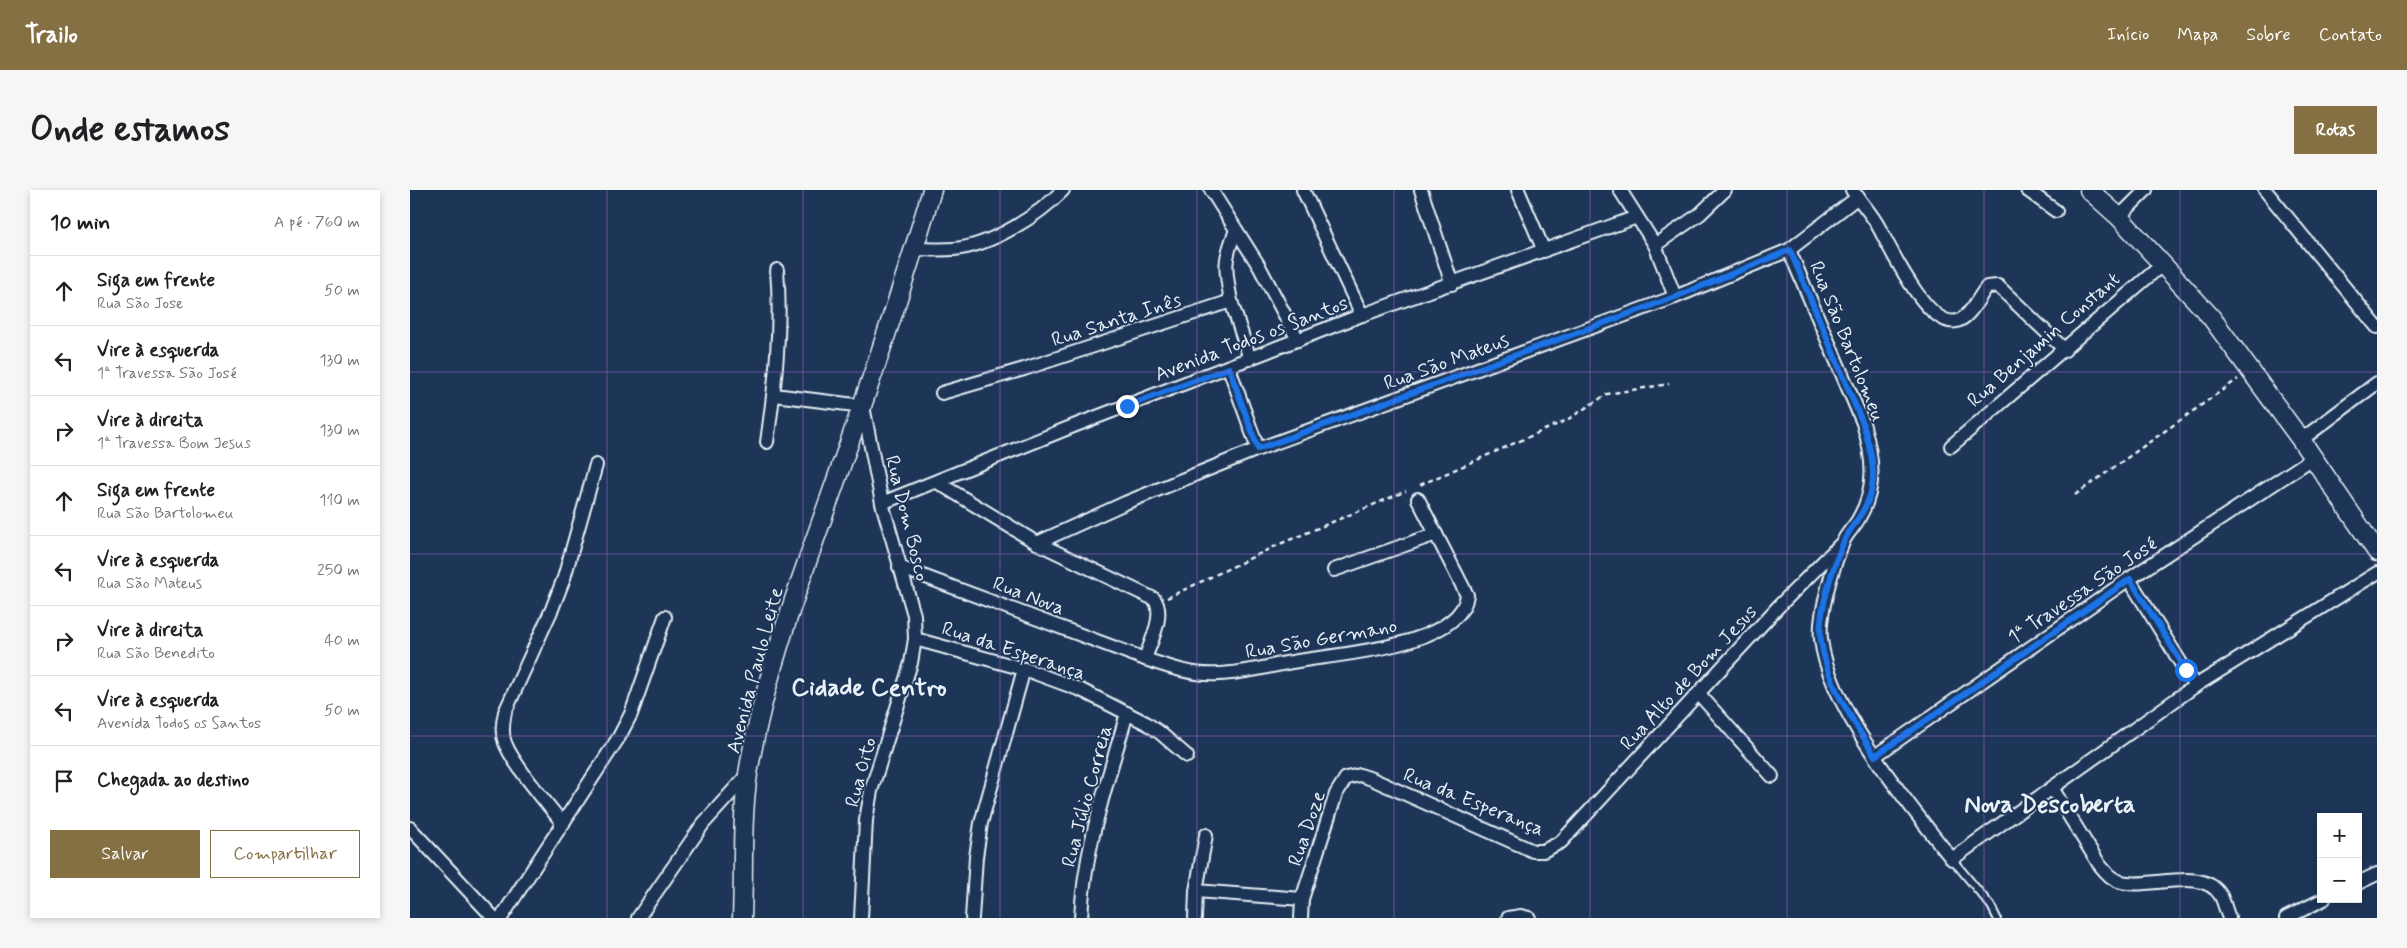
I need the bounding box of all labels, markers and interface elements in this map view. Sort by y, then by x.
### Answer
text: Trailo [25,20,78,51]
text: Início [2107,23,2149,47]
text: Mapa [2177,23,2218,47]
text: Sobre [2246,23,2291,47]
text: Contato [2319,23,2382,47]
button: Rotas [2294,106,2377,154]
text: Onde estamos [30,107,230,153]
text: 10 min [50,209,110,237]
text: A pé · 760 m [274,212,360,233]
street label: Rua São Bartolomeu [1802,257,1891,426]
street label: Rua Benjamin Constant [1962,266,2126,414]
text: Siga em frente [97,268,215,293]
icon: ahead [50,277,78,305]
text: 50 m [324,280,360,301]
street label: Rua Santa Inês [1048,287,1185,354]
street label: Avenida Todos os Santos [1151,290,1352,389]
text: Rua São Jose [97,293,184,314]
street label: Rua São Mateus [1380,327,1513,398]
text: Vire à esquerda [97,338,219,363]
icon: left [50,347,78,375]
text: 130 m [319,350,360,371]
text: 1ª Travessa São José [97,363,237,384]
route end [1116,395,1139,418]
text: Vire à direita [97,408,203,433]
icon: right [50,417,78,445]
text: 130 m [319,420,360,441]
text: 1ª Travessa Bom Jesus [97,433,251,454]
street label: Rua Dom Bosco [878,453,935,584]
text: Siga em frente [97,478,215,503]
icon: ahead [50,487,78,515]
text: 110 m [319,490,360,511]
text: Rua São Bartolomeu [97,503,234,524]
street label: 1ª Travessa São José [2003,531,2163,651]
text: Vire à esquerda [97,548,219,573]
icon: left [50,557,78,585]
text: 250 m [317,560,360,581]
street label: Rua Nova [989,570,1068,622]
text: Rua São Mateus [97,573,202,594]
street label: Avenida Paulo Leite [720,584,791,756]
street label: Rua Alto de Bom Jesus [1614,599,1764,757]
street label: Rua São Germano [1243,613,1399,666]
street label: Rua da Esperança [938,615,1089,687]
text: Vire à direita [97,618,203,643]
icon: right [50,627,78,655]
text: 40 m [324,630,360,651]
text: Rua São Benedito [97,643,215,664]
route start [2175,659,2198,682]
district label: Cidade Centro [791,672,947,705]
text: Vire à esquerda [97,688,219,713]
icon: left [50,697,78,725]
text: 50 m [324,700,360,721]
text: Avenida Todos os Santos [97,713,261,734]
street label: Rua Júlio Correia [1056,722,1119,870]
street label: Rua Oito [839,734,884,810]
street label: Rua da Esperança [1399,762,1548,843]
icon: arrive [50,767,78,795]
text: Chegada ao destino [97,768,249,793]
street label: Rua Doze [1282,787,1333,870]
district label: Nova Descoberta [1964,789,2136,822]
map controls [2317,813,2362,903]
button: + [2317,813,2362,858]
button: Salvar [50,830,200,878]
button: Compartilhar [210,830,360,878]
button: − [2317,858,2362,903]

